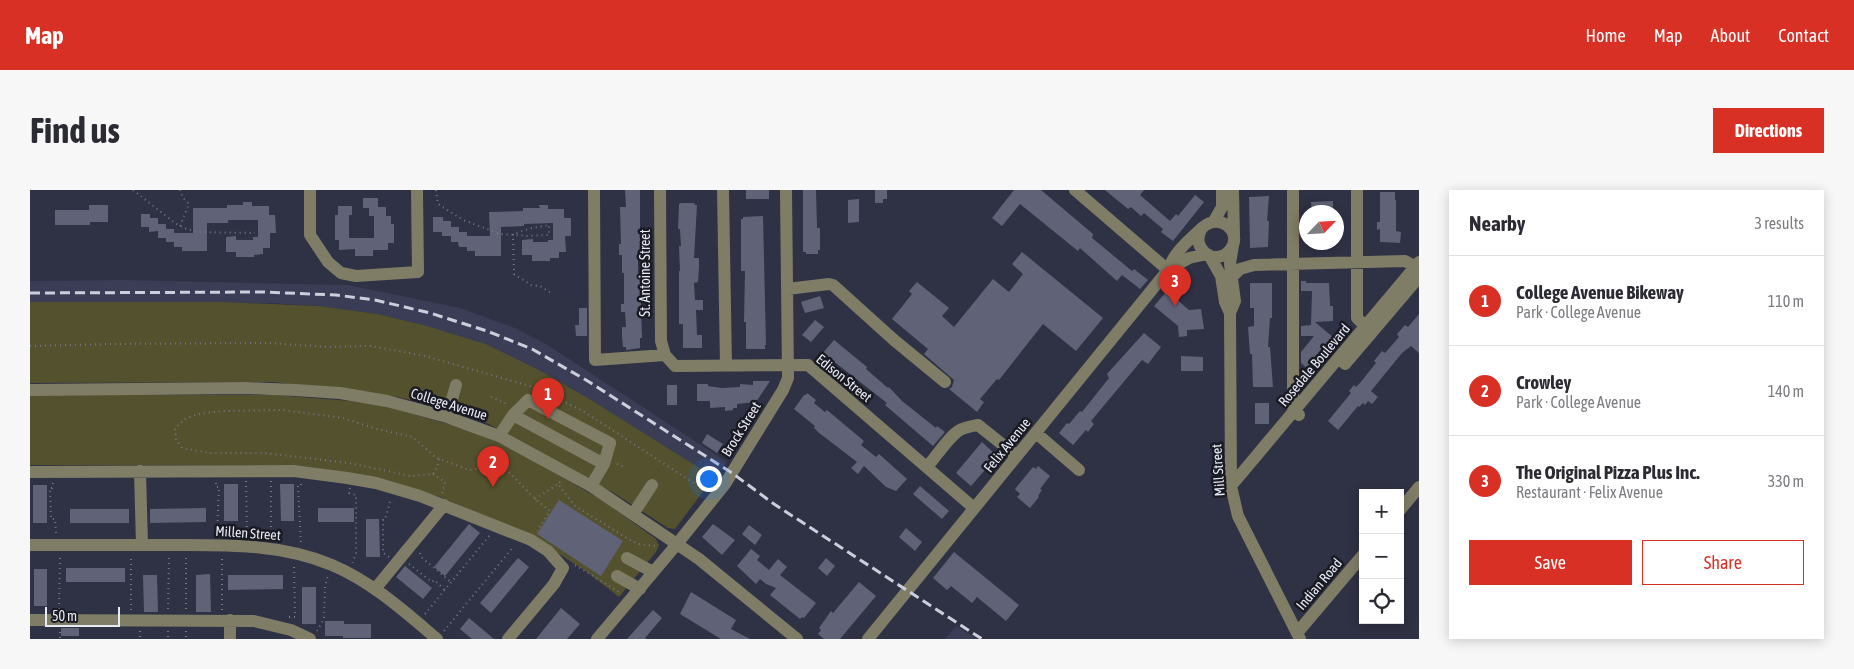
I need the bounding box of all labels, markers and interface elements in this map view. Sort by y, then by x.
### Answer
text: Map [25,22,64,49]
text: Home [1586,25,1626,46]
text: Map [1654,25,1683,46]
text: About [1711,25,1750,46]
text: Contact [1778,25,1829,46]
button: Directions [1713,108,1824,153]
text: Find us [30,110,120,150]
north arrow [1299,205,1344,250]
text: Nearby [1469,211,1525,235]
text: 3 results [1754,214,1804,232]
street label: St. Antoine Street [637,229,653,317]
pin: 3 [1159,265,1191,306]
text: College Avenue Bikeway [1516,281,1684,303]
text: 1 [1481,292,1489,310]
text: 110 m [1768,292,1804,310]
text: Park · College Avenue [1516,303,1641,321]
street label: Rosedale Boulevard [1275,321,1353,409]
street label: Edison Street [813,351,875,405]
text: Crowley [1516,371,1571,393]
pin: 1 [532,378,564,419]
text: 2 [1481,382,1489,400]
text: 140 m [1768,382,1804,400]
street label: College Avenue [409,385,489,423]
text: Park · College Avenue [1516,393,1641,411]
street label: Brock Street [718,399,764,459]
street label: Felix Avenue [980,415,1034,475]
street label: Mill Street [1208,443,1228,497]
pin: 2 [477,446,509,487]
text: The Original Pizza Plus Inc. [1516,461,1700,483]
your location [696,466,722,492]
text: 3 [1481,472,1489,490]
text: 330 m [1768,472,1804,490]
text: Restaurant · Felix Avenue [1516,483,1663,501]
map controls [1359,489,1404,624]
button: + [1359,489,1404,534]
street label: Millen Street [215,523,281,543]
button: − [1359,534,1404,579]
button: Save [1469,540,1632,585]
button: Share [1642,540,1804,585]
street label: Indian Road [1293,555,1345,613]
button: locate [1359,579,1404,624]
scale bar [45,604,120,627]
text: 50 m [52,608,77,624]

